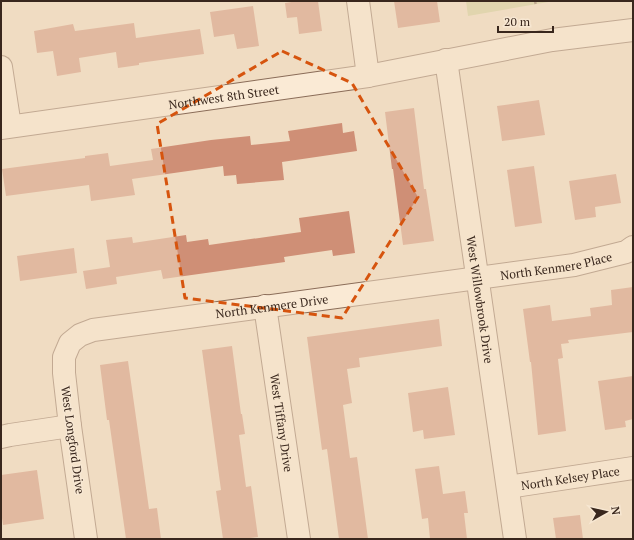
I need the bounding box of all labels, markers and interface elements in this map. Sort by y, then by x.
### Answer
scale bar [498,8,553,34]
text: 20 m [504,14,531,29]
street label: Northwest 8th Street [167,81,281,112]
street label: West Willowbrook Drive [464,235,497,364]
street label: North Kenmere Place [499,248,613,282]
street label: North Kenmere Drive [215,291,329,321]
street label: West Tiffany Drive [267,373,297,473]
street label: West Longford Drive [58,385,88,495]
street label: North Kelsey Place [520,463,621,492]
north arrow [586,492,626,532]
text: N [608,506,624,516]

